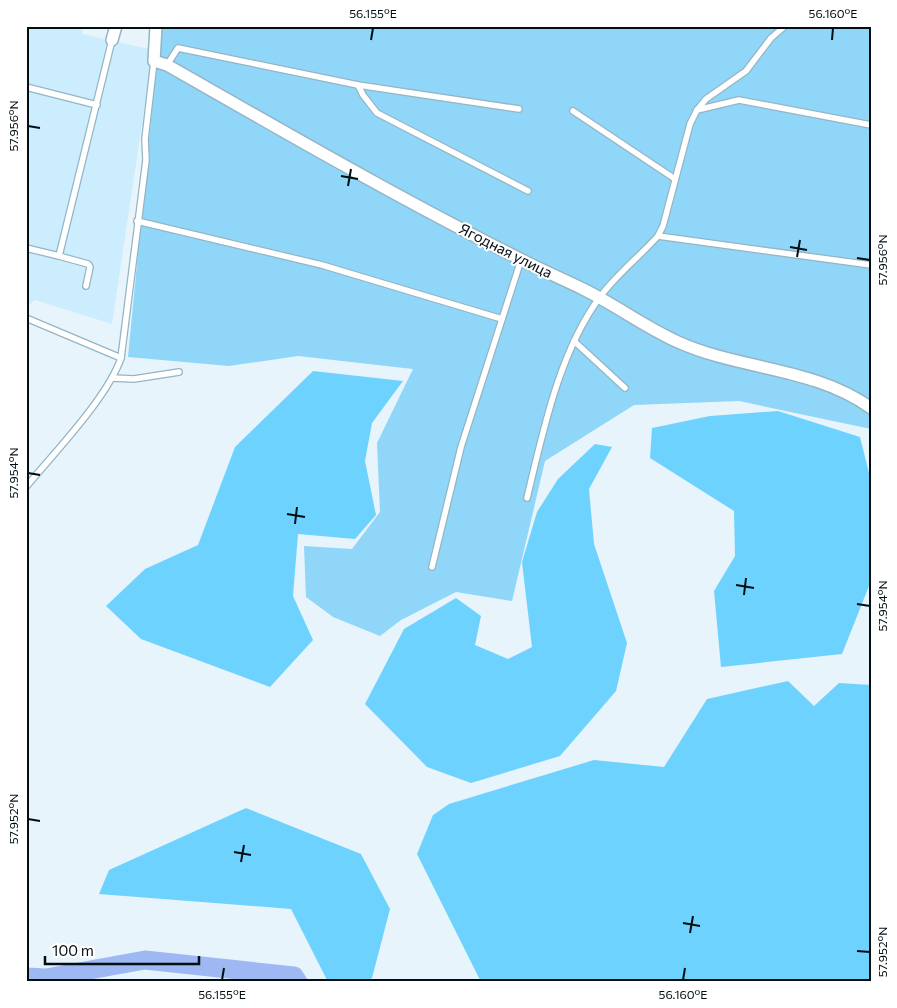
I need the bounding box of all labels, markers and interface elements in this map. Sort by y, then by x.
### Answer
text: 56.155°E [349,6,397,20]
text: 56.160°E [809,6,857,20]
text: 57.956°N [6,100,20,152]
street label: Ягодная улица [456,219,556,281]
text: 57.956°N [875,234,889,286]
text: 57.954°N [6,447,20,499]
text: 57.954°N [875,580,889,632]
text: 57.952°N [6,794,20,844]
text: 57.952°N [875,927,889,977]
scale bar [45,933,199,965]
text: 100 m [52,941,94,959]
text: 56.155°E [198,987,246,1001]
text: 56.160°E [659,987,707,1001]

